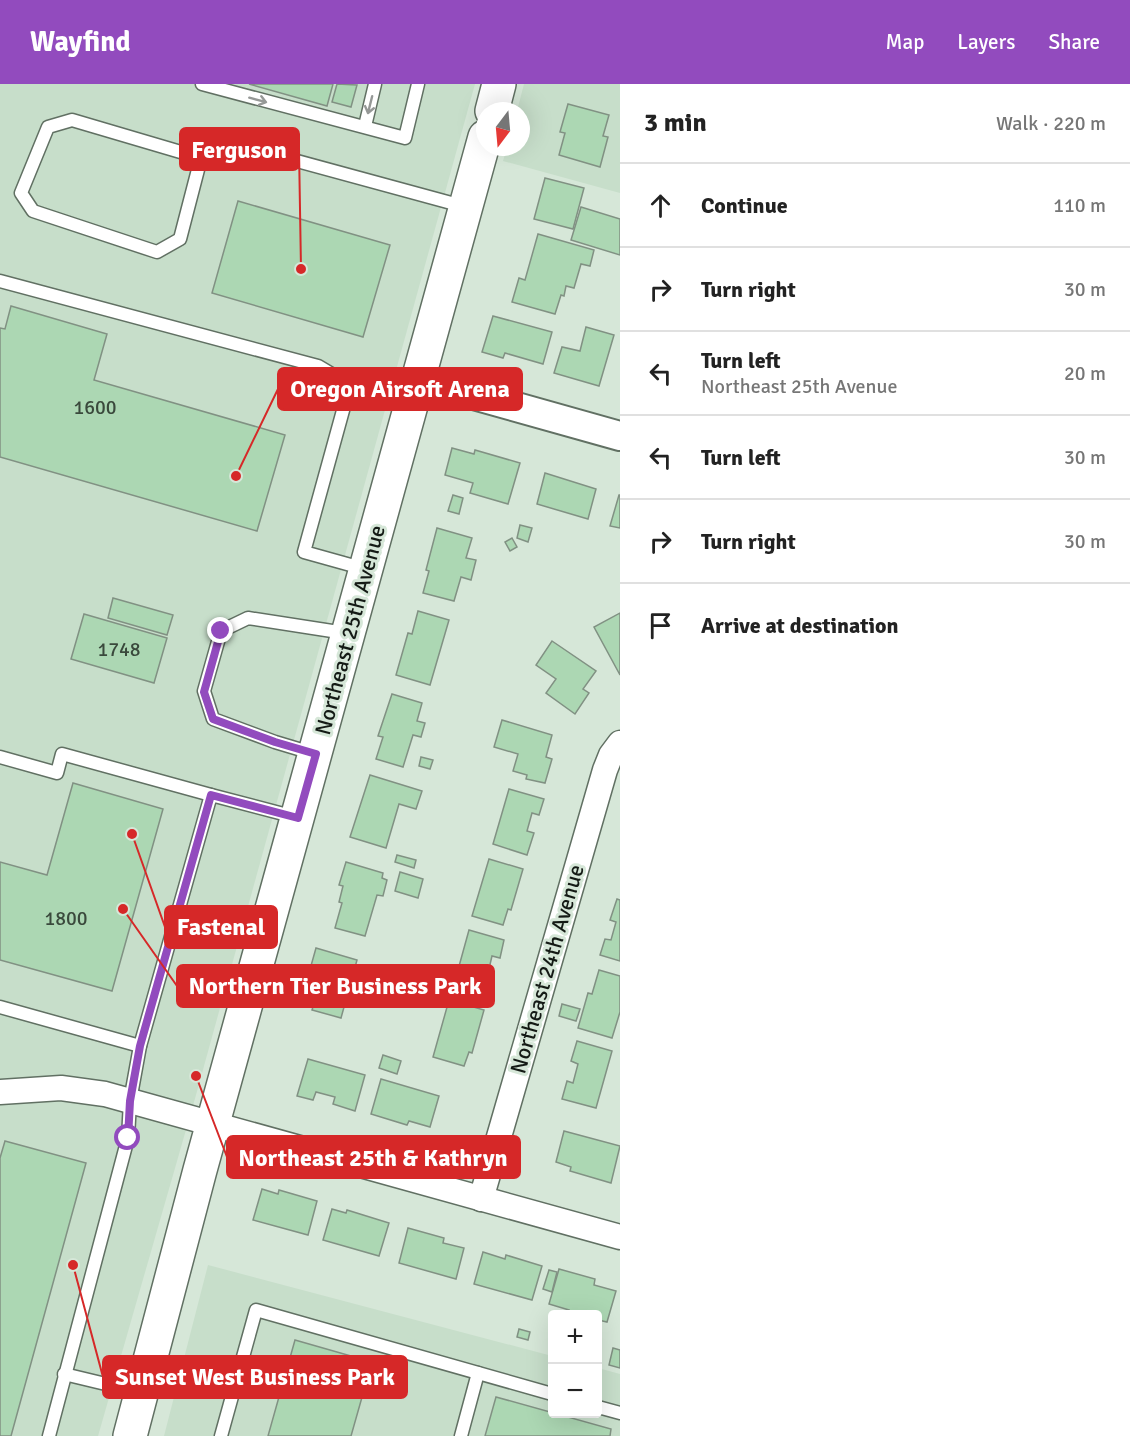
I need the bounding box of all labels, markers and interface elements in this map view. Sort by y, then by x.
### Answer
text: Wayfind [30,25,131,59]
text: Map [886,29,924,55]
text: Layers [957,29,1015,55]
text: Share [1048,29,1100,55]
one-way arrow [248,95,267,106]
one-way arrow [364,95,376,114]
north arrow [476,102,530,156]
text: 3 min [644,107,707,139]
text: Walk · 220 m [996,111,1106,136]
callout: Ferguson [180,128,299,170]
text: Ferguson [191,135,287,165]
icon: ahead [644,189,677,222]
text: Continue [701,192,788,219]
text: 110 m [1053,193,1106,218]
icon: right [644,273,677,306]
text: Turn right [701,276,796,303]
text: 30 m [1064,277,1106,302]
text: Turn left [701,347,781,374]
icon: left [644,357,677,390]
text: 20 m [1064,361,1106,386]
callout: Oregon Airsoft Arena [278,368,522,410]
text: Oregon Airsoft Arena [290,374,510,404]
text: Northeast 25th Avenue [701,374,897,399]
house number: 1600 [73,395,117,420]
icon: left [644,441,677,474]
text: Turn left [701,444,781,471]
text: 30 m [1064,445,1106,470]
street label: Northeast 25th Avenue [309,522,391,738]
icon: right [644,525,677,558]
text: Turn right [701,528,796,555]
text: 30 m [1064,529,1106,554]
icon: arrive [644,609,677,642]
text: Arrive at destination [701,612,898,639]
route end [207,617,233,643]
house number: 1748 [97,637,141,662]
street label: Northeast 24th Avenue [504,861,590,1077]
house number: 1800 [44,906,88,931]
callout: Fastenal [165,906,277,948]
text: Fastenal [177,912,266,942]
callout: Northern Tier Business Park [177,965,494,1007]
text: Northern Tier Business Park [188,971,482,1001]
route start [114,1124,140,1150]
callout: Northeast 25th & Kathryn [227,1136,520,1178]
text: Northeast 25th & Kathryn [238,1143,508,1173]
map controls [548,1310,602,1418]
button: + [548,1310,602,1364]
callout: Sunset West Business Park [103,1356,407,1398]
text: Sunset West Business Park [115,1362,395,1392]
button: − [548,1364,602,1418]

